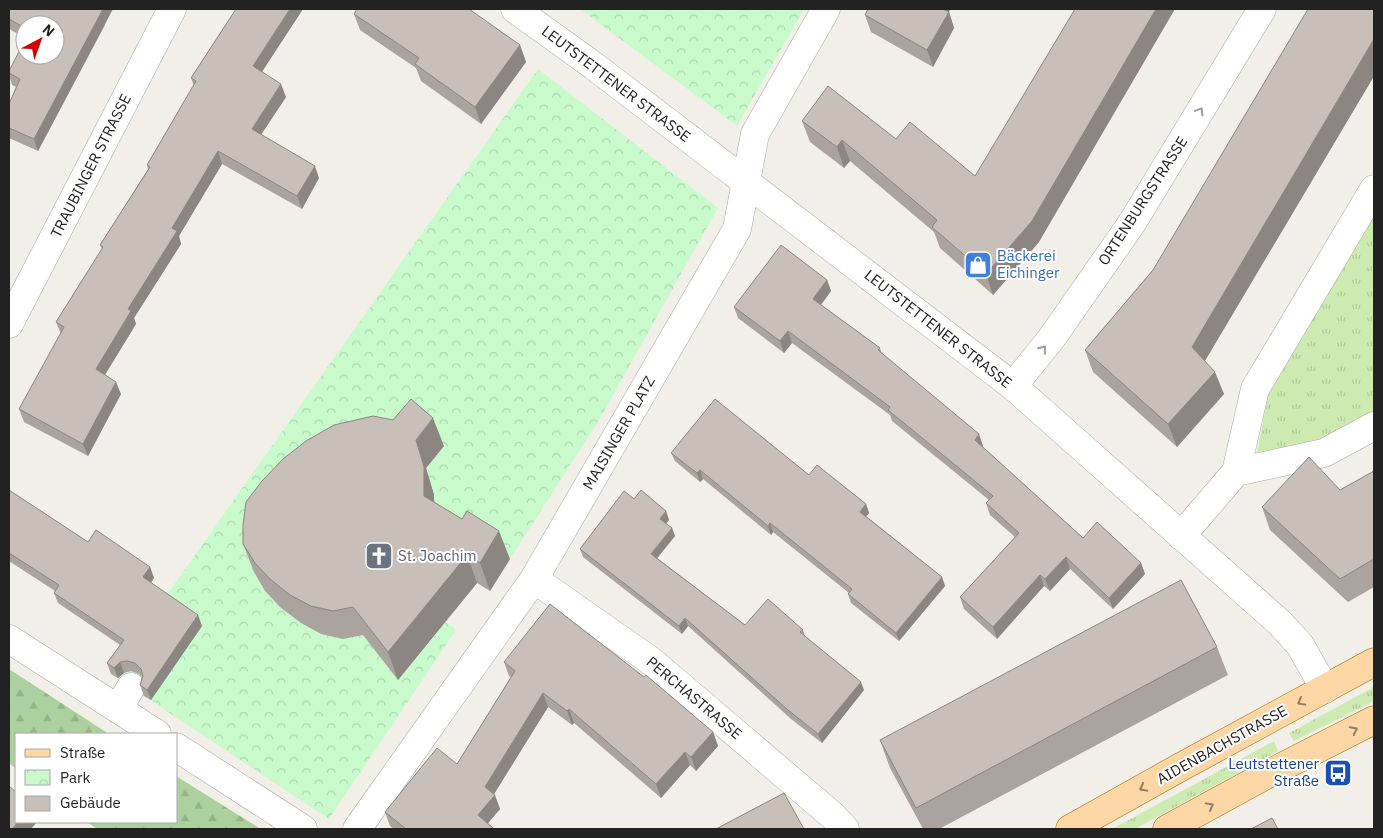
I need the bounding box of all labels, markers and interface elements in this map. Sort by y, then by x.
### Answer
north arrow [15,15,65,65]
text: N [39,20,58,40]
street label: LEUTSTETTENER STRASSE [538,21,695,146]
street label: TRAUBINGER STRASSE [46,91,135,241]
one-way arrow [1194,107,1204,116]
street label: ORTENBURGSTRASSE [1094,133,1191,269]
place label: Bäckerei Eichinger [997,246,1060,282]
shop icon: Bäckerei Eichinger [963,250,993,280]
street label: LEUTSTETTENER STRASSE [861,265,1016,392]
one-way arrow [1038,345,1047,354]
street label: MAISINGER PLATZ [578,372,659,493]
church icon: St. Joachim [364,541,394,571]
place label: St. Joachim [398,546,477,565]
street label: PERCHASTRASSE [643,652,746,743]
one-way arrow [1297,696,1306,706]
street label: AIDENBACHSTRASSE [1153,701,1290,788]
one-way arrow [1349,726,1358,736]
legend [15,733,178,823]
text: Straße [60,743,105,762]
place label: Leutstettener Straße [1228,754,1319,790]
bus stop icon: Leutstettener Straße [1323,758,1353,788]
text: Park [60,768,90,787]
one-way arrow [1139,782,1148,792]
text: Gebäude [60,793,121,812]
one-way arrow [1205,802,1214,812]

